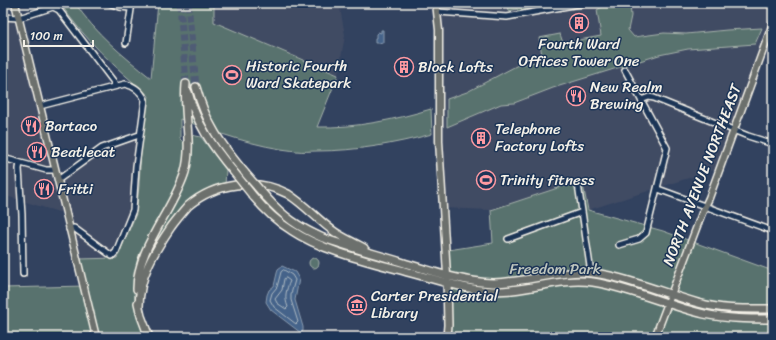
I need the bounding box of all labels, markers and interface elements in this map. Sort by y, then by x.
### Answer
building icon: Fourth Ward Offices Tower One [568,12,590,34]
scale bar [24,22,93,48]
text: 100 m [30,25,63,47]
place label: Fourth Ward Offices Tower One [519,31,640,74]
place label: Historic Fourth Ward Skatepark [246,53,352,96]
place label: Block Lofts [418,54,493,80]
building icon: Block Lofts [393,56,415,78]
sports icon: Historic Fourth Ward Skatepark [221,64,243,86]
place label: New Realm Brewing [590,74,663,117]
street label: NORTH AVENUE NORTHEAST [655,79,749,270]
restaurant icon: New Realm Brewing [565,85,587,107]
place label: Bartaco [45,113,98,139]
restaurant icon: Bartaco [20,115,42,137]
place label: Telephone Factory Lofts [495,116,584,159]
building icon: Telephone Factory Lofts [470,127,492,149]
place label: Beatlecat [51,139,116,165]
restaurant icon: Beatlecat [26,141,48,163]
place label: Trinity fitness [500,167,595,193]
sports icon: Trinity fitness [475,169,497,191]
place label: Fritti [58,176,94,202]
restaurant icon: Fritti [33,178,55,200]
park label: Freedom Park [509,256,601,282]
place label: Carter Presidential Library [371,283,499,326]
museum icon: Carter Presidential Library [346,294,368,316]

